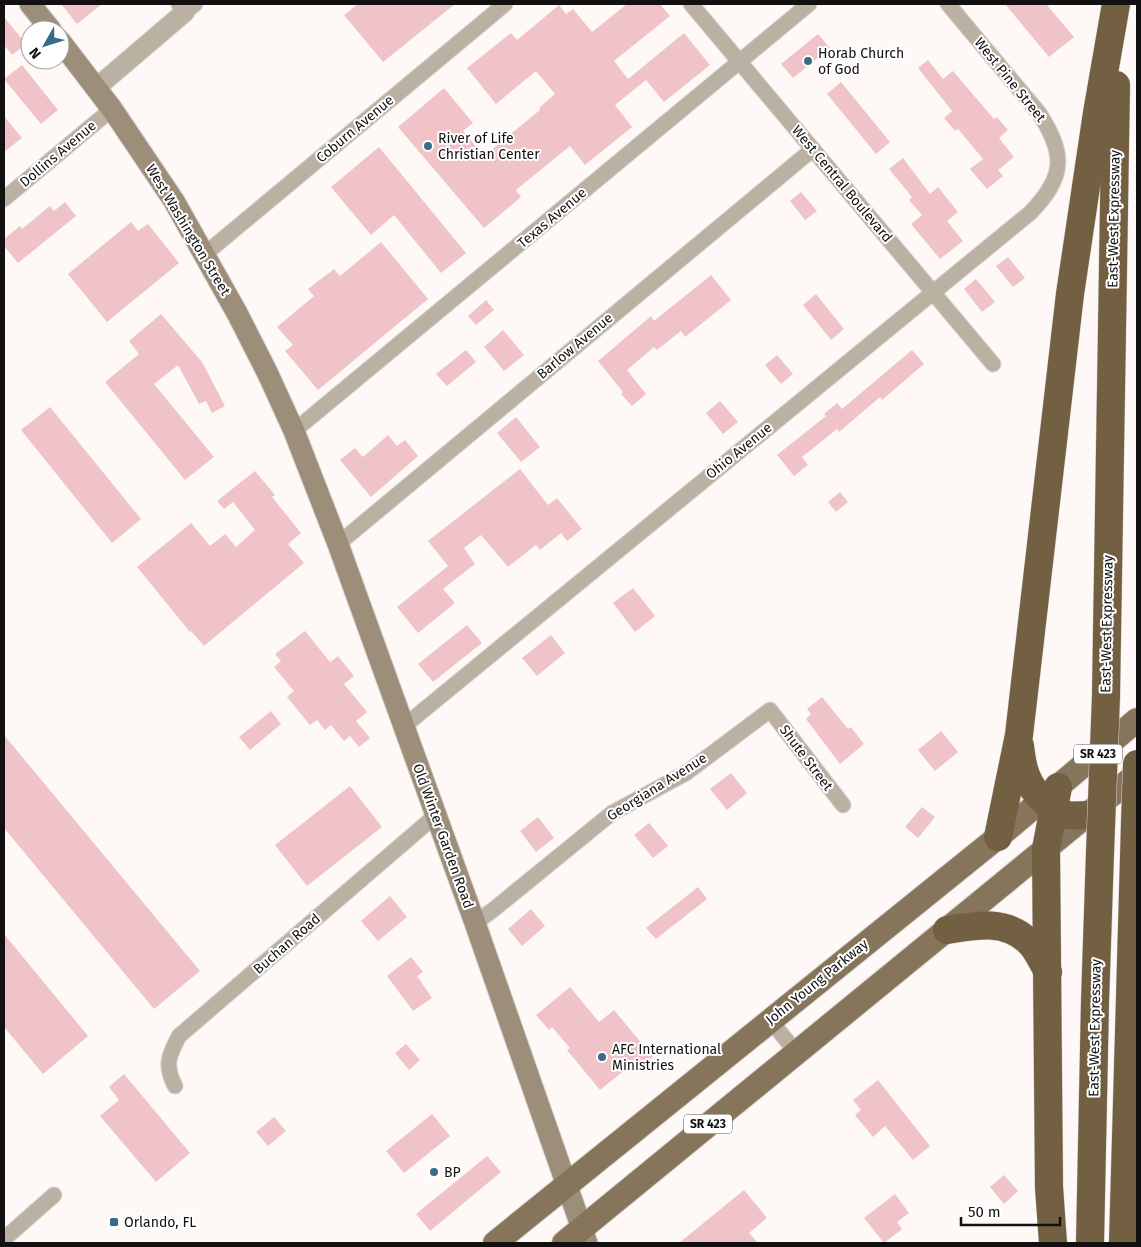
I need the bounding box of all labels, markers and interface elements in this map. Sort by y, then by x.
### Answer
north arrow [20,20,70,70]
street label: West Pine Street [971,34,1050,126]
text: N [26,44,45,62]
place label: Horab Church of God [818,45,904,78]
marker: Horab Church of God [802,55,814,67]
street label: Coburn Avenue [313,92,397,166]
street label: Dollins Avenue [16,117,100,191]
street label: West Central Boulevard [788,122,896,246]
place label: River of Life Christian Center [438,130,540,163]
marker: River of Life Christian Center [422,140,434,152]
street label: East-West Expressway [1104,150,1124,288]
street label: West Washington Street [142,161,234,299]
street label: Texas Avenue [514,184,590,252]
street label: Barlow Avenue [534,309,616,383]
street label: Ohio Avenue [702,419,776,483]
street label: East-West Expressway [1097,555,1117,693]
street label: Shute Street [776,722,837,795]
road number: SR 423 [1074,744,1122,764]
street label: Georgiana Avenue [604,749,710,825]
street label: Old Winter Garden Road [409,761,477,911]
street label: Buchan Road [250,910,324,978]
street label: John Young Parkway [762,935,872,1028]
street label: East-West Expressway [1085,959,1105,1097]
place label: AFC International Ministries [612,1041,721,1074]
marker: AFC International Ministries [596,1051,608,1063]
road number: SR 423 [684,1114,732,1134]
place label: BP [444,1164,461,1181]
marker: BP [428,1166,440,1178]
scale bar [961,1194,1060,1226]
text: 50 m [968,1203,1001,1221]
place label: Orlando, FL [124,1214,196,1231]
marker: Orlando, FL [108,1216,120,1228]

